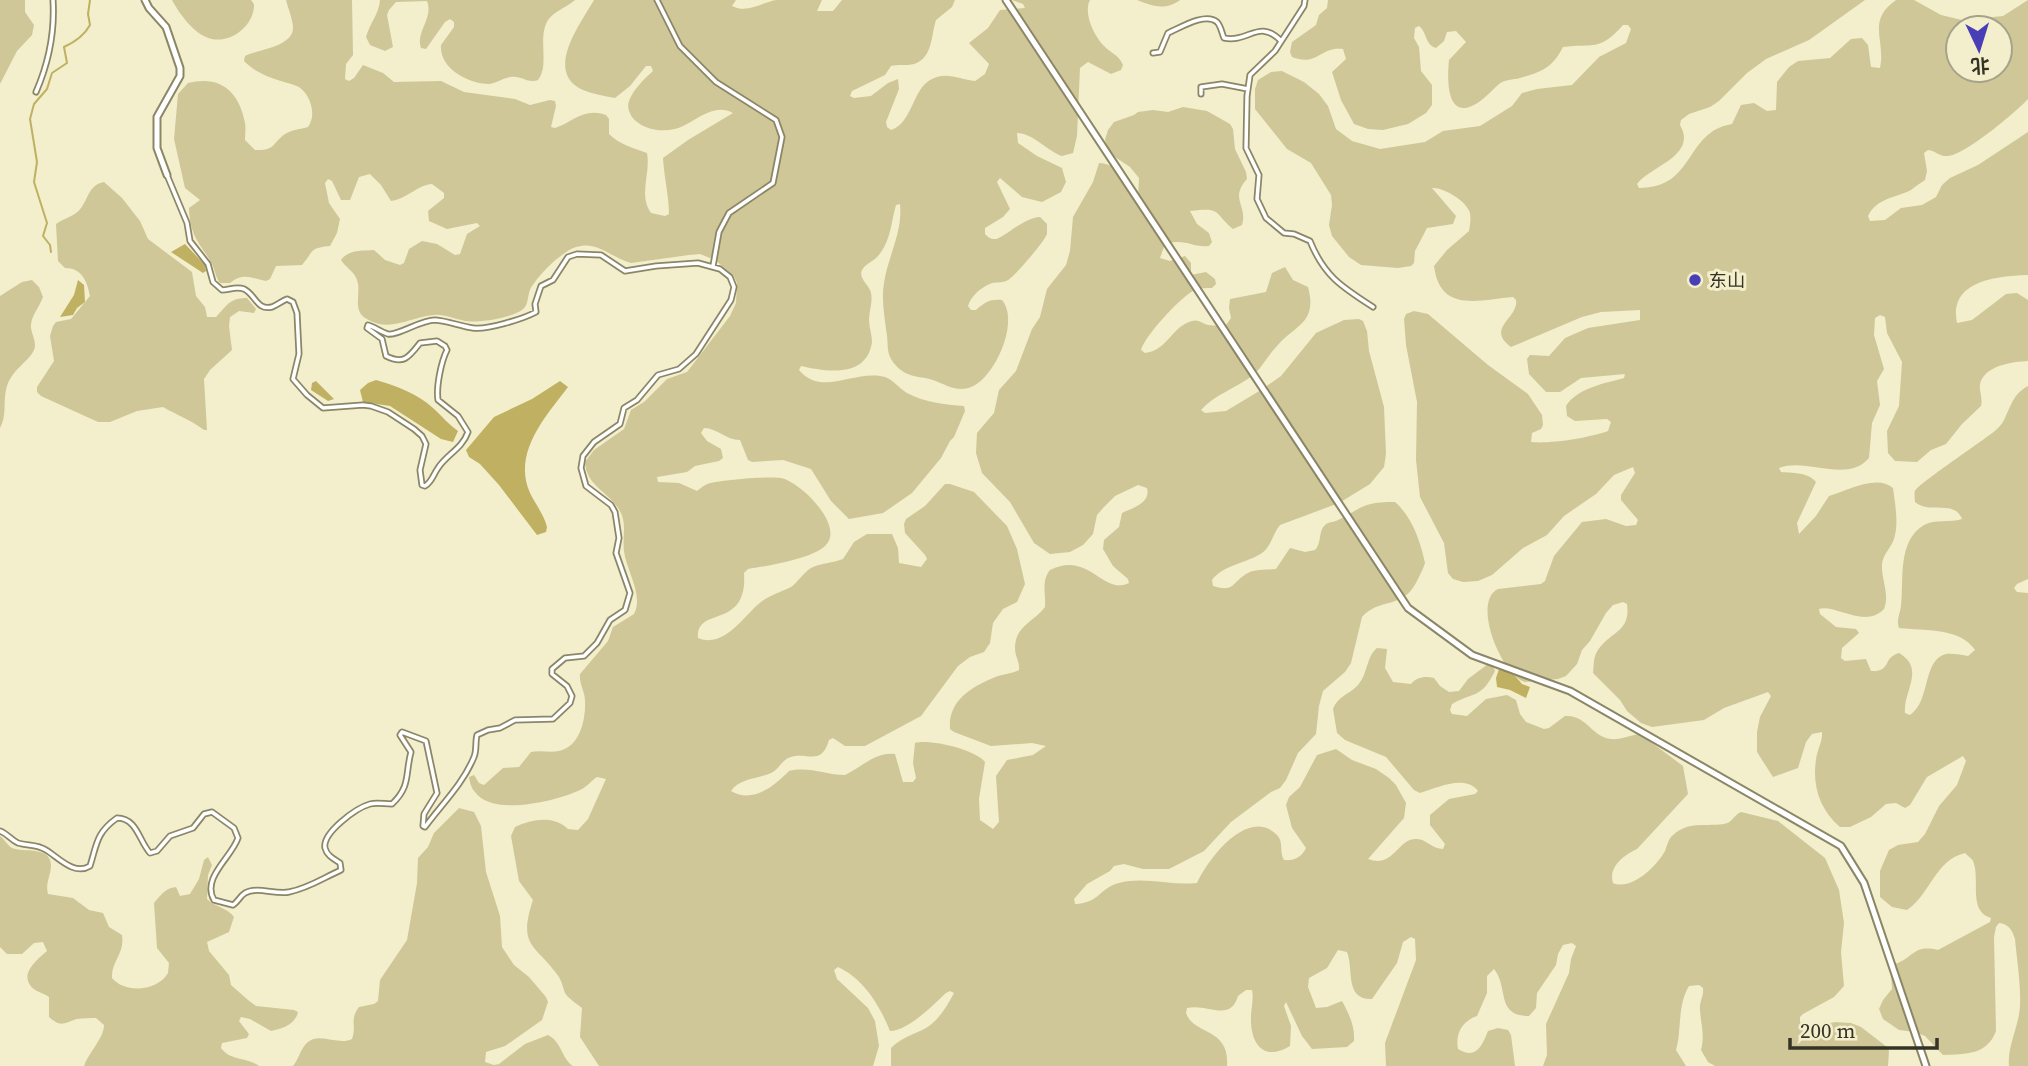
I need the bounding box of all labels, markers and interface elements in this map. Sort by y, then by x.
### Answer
north arrow [1944,14,2014,84]
text: 北 [1970,52,1991,80]
place label: 东山 [1709,268,1745,293]
marker: 东山 [1687,272,1703,288]
scale bar [1790,1006,1937,1050]
text: 200 m [1800,1016,1855,1045]

